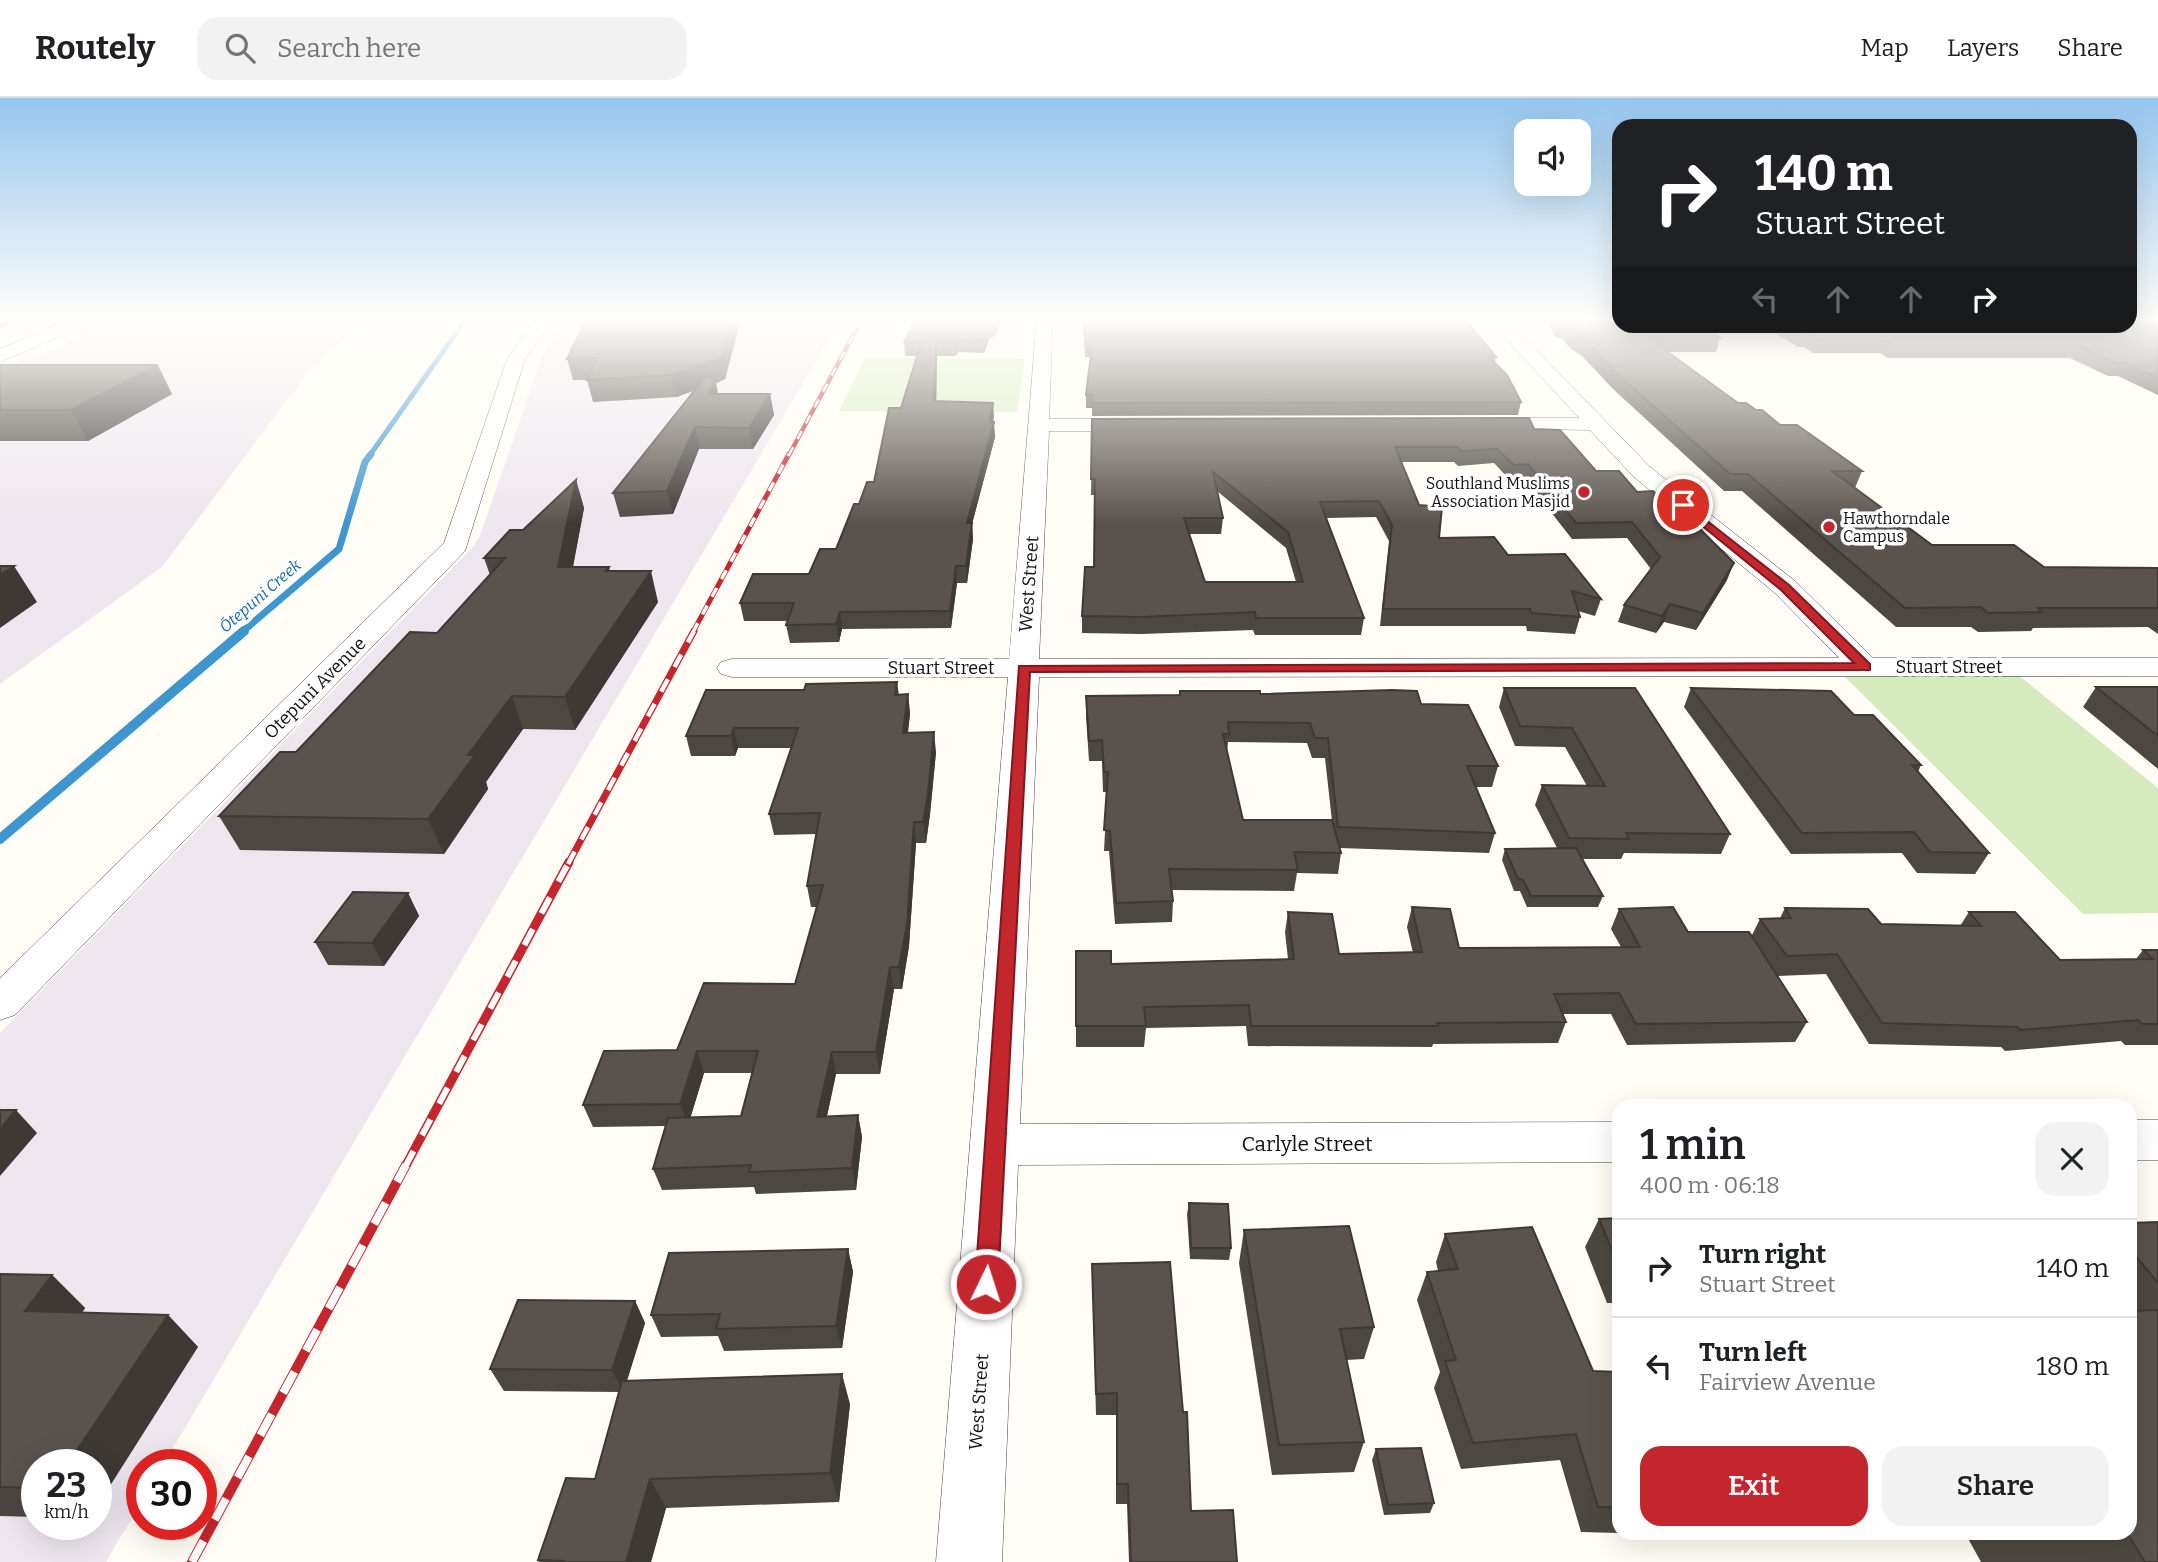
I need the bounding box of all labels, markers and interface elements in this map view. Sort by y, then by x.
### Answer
search box [197,17,687,80]
text: Routely [35,28,155,68]
icon: search [221,29,259,67]
text: Search here [277,33,421,64]
text: Map [1861,34,1909,62]
text: Layers [1947,34,2019,62]
text: Share [2057,34,2123,62]
map controls [1514,119,1591,196]
button: sound [1514,119,1591,196]
text: 140 m [1755,144,1893,203]
icon: right [1640,147,1731,238]
text: Stuart Street [1755,204,1945,242]
icon: left [1746,280,1784,318]
icon: ahead [1819,280,1857,318]
icon: ahead [1892,280,1930,318]
icon: right [1965,280,2003,318]
place label: Southland Muslims Association Masjid [1426,474,1571,511]
pin [1653,475,1713,535]
marker: Southland Muslims Association Masjid [1576,484,1592,500]
icon: arrive [1664,486,1702,524]
place label: Hawthorndale Campus [1843,509,1950,546]
marker: Hawthorndale Campus [1821,519,1837,535]
street label: West Street [1015,535,1043,633]
water label: Ōtepuni Creek [215,555,305,637]
street label: Otepuni Avenue [260,633,370,743]
street label: Stuart Street [1896,656,2003,678]
street label: Stuart Street [888,657,995,679]
text: 1 min [1640,1120,1746,1170]
button: close [2035,1122,2109,1196]
street label: Carlyle Street [1241,1131,1373,1157]
text: 400 m · 06:18 [1640,1171,1780,1199]
text: Turn right [1699,1239,1826,1270]
position arrow [949,1247,1023,1321]
icon: right [1640,1249,1678,1287]
text: 140 m [2037,1253,2109,1284]
text: Stuart Street [1699,1270,1836,1298]
text: Turn left [1699,1337,1807,1368]
icon: left [1640,1347,1678,1385]
text: 180 m [2036,1351,2109,1382]
street label: West Street [965,1353,993,1451]
text: Fairview Avenue [1699,1368,1876,1396]
button: Exit [1640,1446,1868,1526]
button: Share [1882,1446,2109,1526]
speed limit sign: 30 [126,1449,217,1540]
text: 23 [47,1464,86,1506]
text: km/h [44,1501,89,1523]

